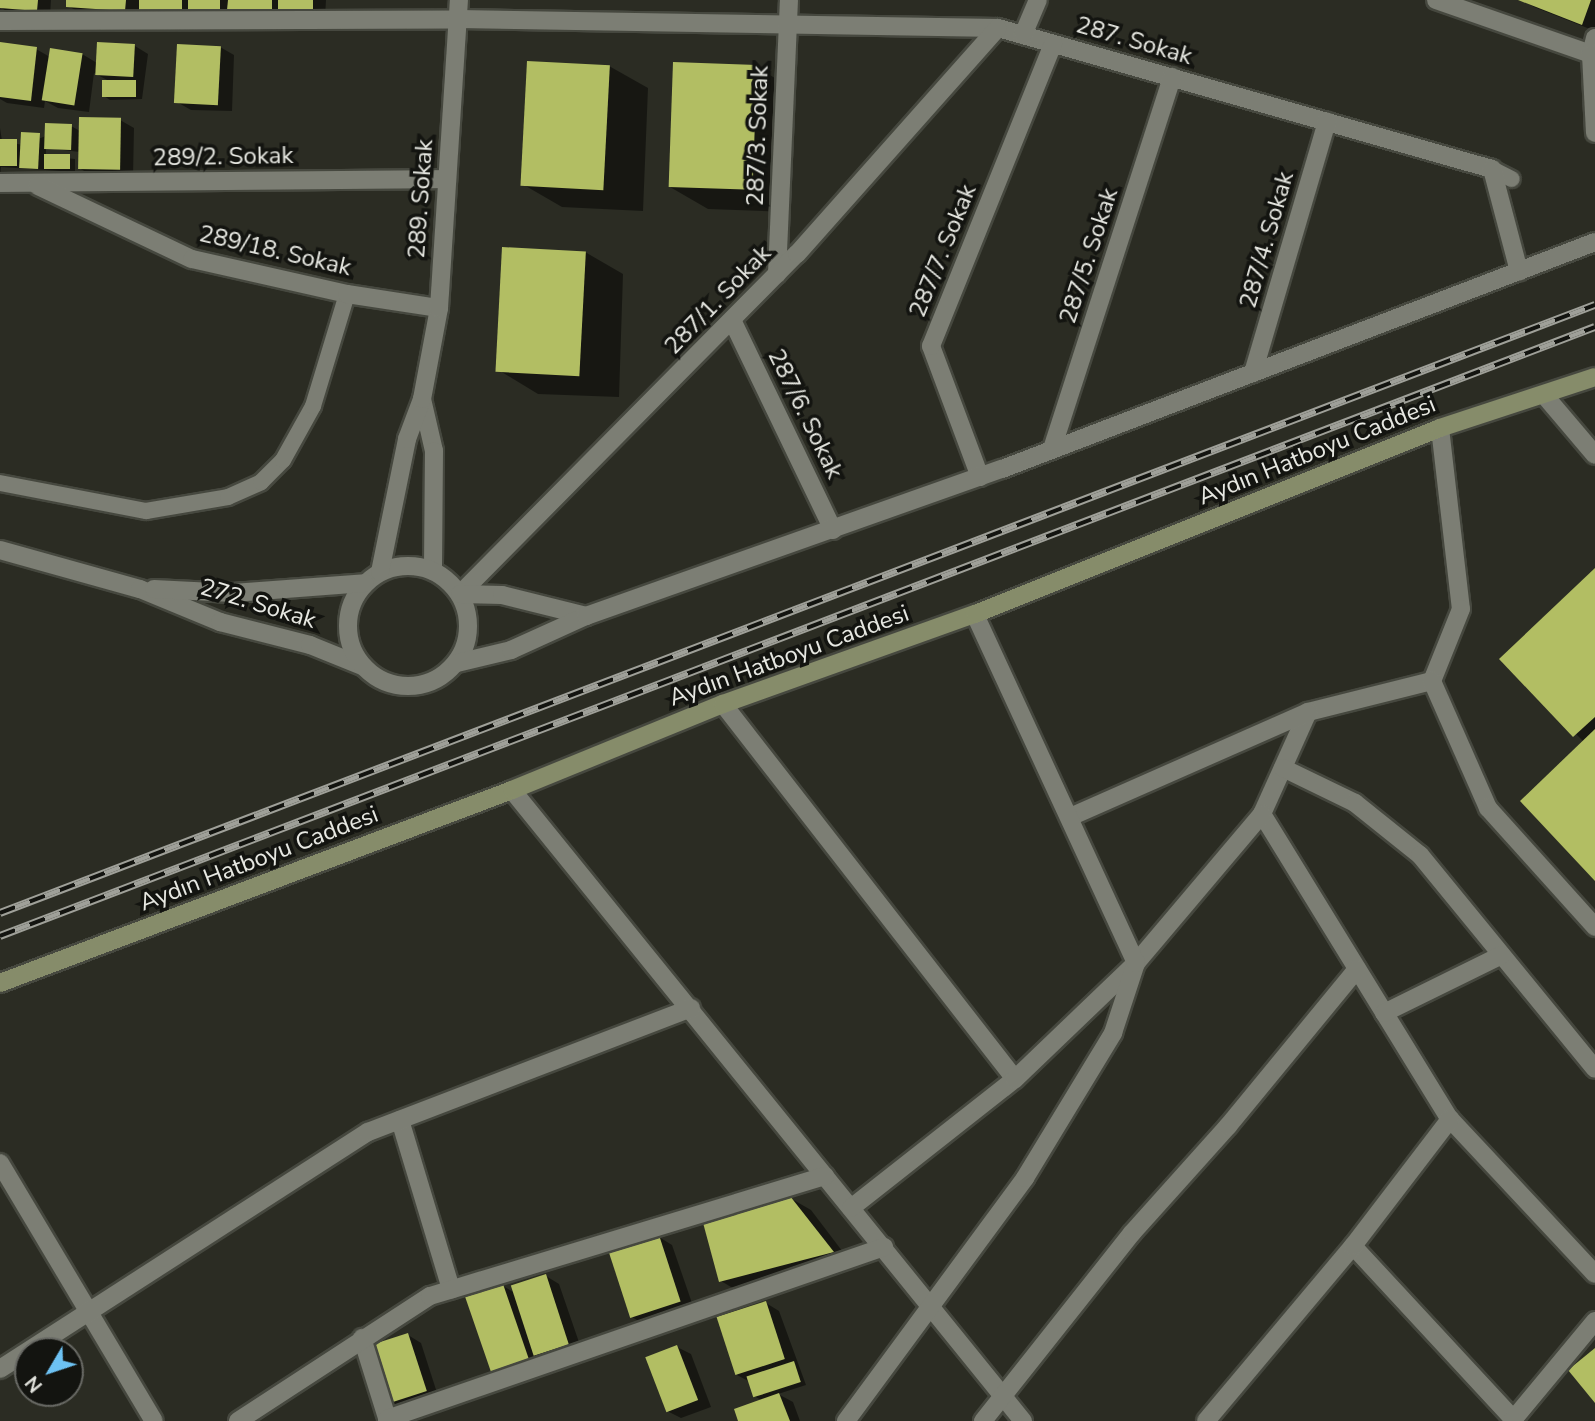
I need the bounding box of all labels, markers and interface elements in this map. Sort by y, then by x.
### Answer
street label: 287. Sokak [1073,11,1195,71]
street label: 287/3. Sokak [741,65,775,207]
street label: 289. Sokak [402,138,440,260]
street label: 289/2. Sokak [152,141,294,173]
street label: 287/4. Sokak [1234,168,1300,312]
street label: 287/7. Sokak [903,180,983,322]
street label: 287/5. Sokak [1054,185,1124,327]
street label: 289/18. Sokak [196,220,354,282]
street label: 287/1. Sokak [659,239,777,361]
street label: 287/6. Sokak [761,344,849,484]
street label: Aydın Hatboyu Caddesi [1194,390,1440,512]
street label: 272. Sokak [197,573,319,635]
street label: Aydın Hatboyu Caddesi [665,599,913,713]
street label: Aydın Hatboyu Caddesi [136,800,382,918]
north arrow [14,1337,84,1407]
text: N [20,1370,49,1398]

